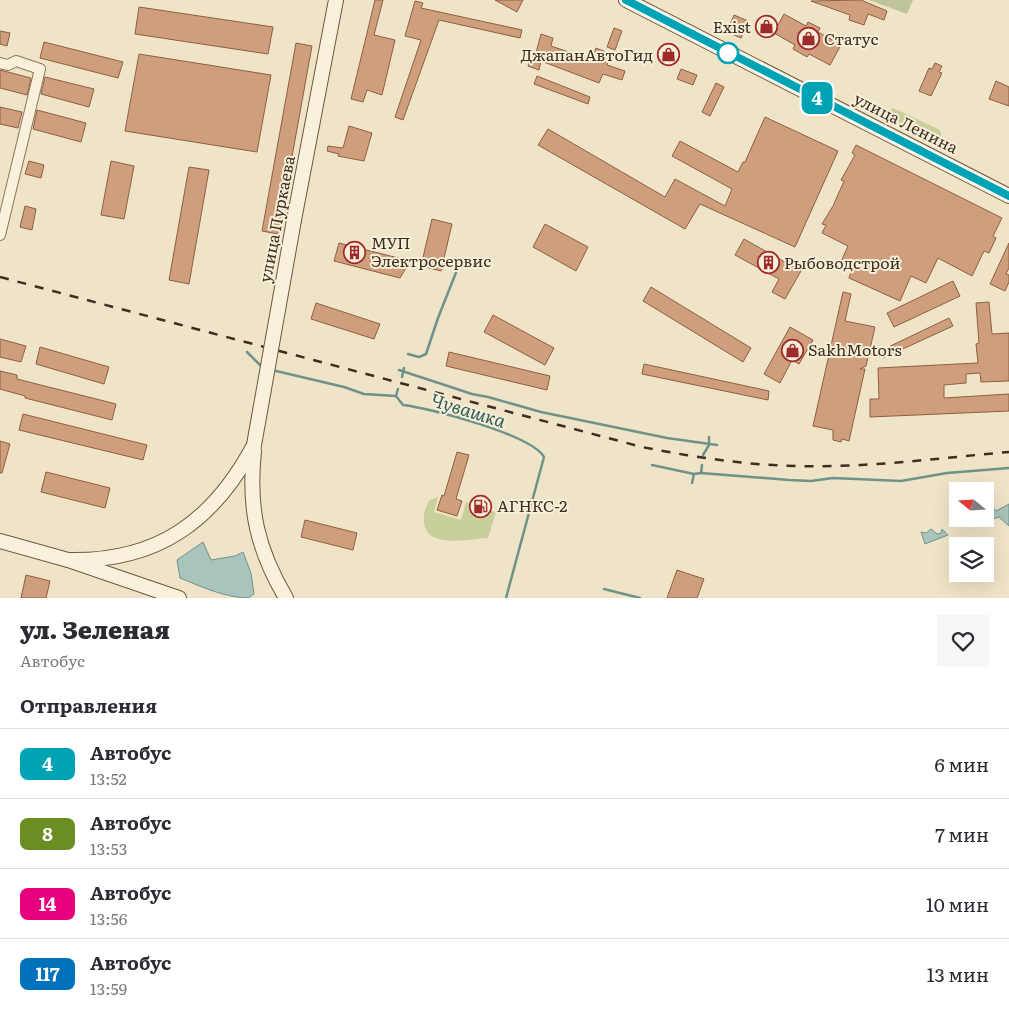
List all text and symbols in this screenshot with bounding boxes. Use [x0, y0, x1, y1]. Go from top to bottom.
place label: Exist [713, 14, 752, 38]
shop icon: Exist [755, 15, 779, 39]
place label: Статус [824, 26, 878, 50]
shop icon: Статус [796, 27, 820, 51]
place label: ДжапанАвтоГид [521, 42, 653, 66]
unlabelled marker [717, 42, 739, 64]
shop icon: ДжапанАвтоГид [657, 43, 681, 67]
line badge: 4 [801, 82, 833, 114]
text: 4 [812, 84, 822, 111]
street label: улица Ленина [850, 86, 963, 159]
street label: улица Пуркаева [252, 153, 300, 284]
place label: МУП Электросервис [371, 230, 491, 272]
building icon: МУП Электросервис [343, 240, 367, 264]
place label: Рыбоводстрой [784, 250, 901, 274]
building icon: Рыбоводстрой [756, 251, 780, 275]
place label: SakhMotors [808, 337, 902, 361]
shop icon: SakhMotors [780, 338, 804, 362]
water label: Чувашка [428, 385, 510, 434]
north arrow [949, 482, 994, 528]
map controls [949, 482, 994, 582]
place label: АГНКС-2 [497, 493, 567, 517]
fuel station icon: АГНКС-2 [469, 494, 493, 518]
button: layers [949, 537, 994, 582]
text: ул. Зеленая [20, 611, 170, 646]
button: heart [937, 615, 989, 667]
text: Автобус [20, 648, 85, 672]
text: Отправления [20, 691, 157, 719]
text: Автобус [90, 738, 171, 766]
text: 4 [42, 750, 53, 777]
text: 6 мин [935, 750, 989, 778]
text: 13:52 [90, 766, 127, 790]
text: Автобус [90, 808, 171, 836]
text: 8 [42, 820, 53, 847]
text: 7 мин [935, 820, 989, 848]
text: 13:53 [90, 836, 127, 860]
text: Автобус [90, 878, 171, 906]
text: 14 [39, 890, 56, 917]
text: 10 мин [926, 890, 989, 918]
text: 13:56 [90, 906, 127, 930]
text: Автобус [90, 948, 171, 976]
text: 117 [35, 960, 60, 987]
text: 13 мин [927, 960, 989, 988]
text: 13:59 [90, 976, 127, 1000]

